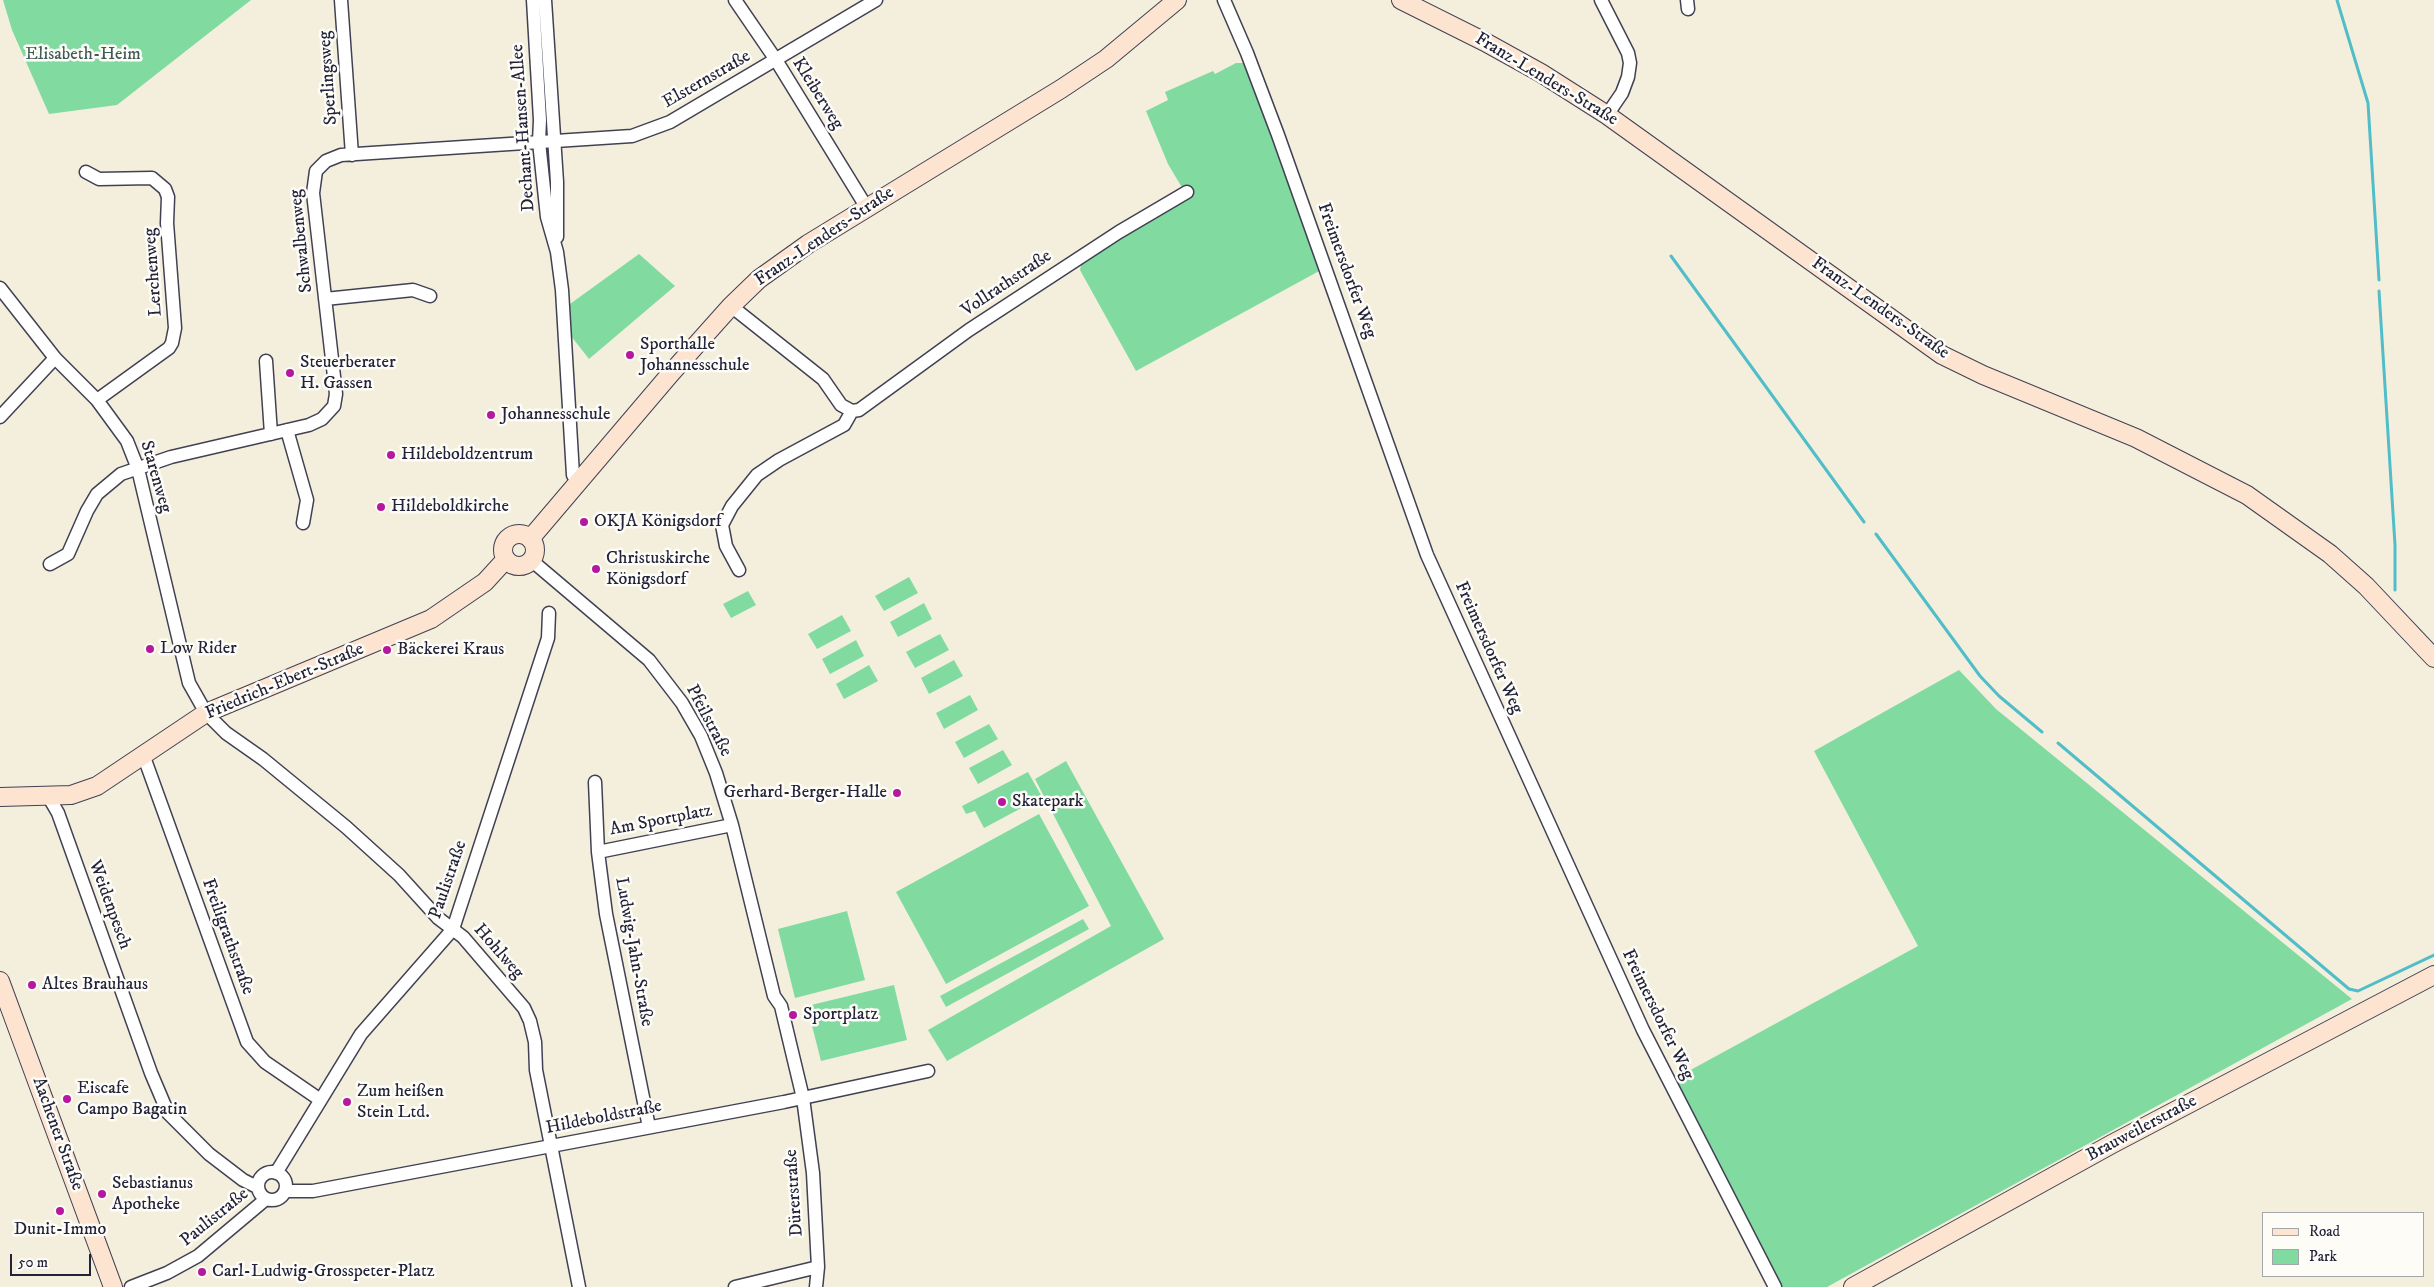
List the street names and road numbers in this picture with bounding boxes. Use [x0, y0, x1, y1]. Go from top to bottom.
street label: Franz-Lenders-Straße [1471, 29, 1621, 131]
street label: Sperlingsweg [315, 30, 343, 126]
street label: Dechant-Hansen-Allee [507, 44, 541, 212]
street label: Elsternstraße [659, 46, 755, 114]
street label: Kleiberweg [787, 54, 847, 134]
street label: Franz-Lenders-Straße [751, 182, 899, 292]
street label: Schwalbenweg [286, 188, 318, 294]
street label: Freimersdorfer Weg [1311, 200, 1381, 342]
street label: Lerchenweg [140, 227, 168, 317]
street label: Vollrathstraße [958, 246, 1056, 322]
street label: Franz-Lenders-Straße [1807, 253, 1953, 365]
street label: Starenweg [134, 438, 176, 516]
street label: Freimersdorfer Weg [1449, 579, 1527, 717]
street label: Friedrich-Ebert-Straße [203, 639, 367, 725]
street label: Pfeilstraße [680, 681, 736, 761]
street label: Am Sportplatz [608, 800, 714, 842]
street label: Paulistraße [426, 838, 472, 922]
street label: Weidenpesch [83, 857, 135, 953]
street label: Freiligrathstraße [196, 876, 258, 998]
street label: Ludwig-Jahn-Straße [609, 876, 657, 1028]
street label: Hohlweg [468, 920, 528, 984]
street label: Freimersdorfer Weg [1616, 946, 1698, 1084]
street label: Aachener Straße [27, 1074, 87, 1194]
street label: Brauweilerstraße [2083, 1091, 2201, 1167]
street label: Hildeboldstraße [544, 1096, 664, 1140]
street label: Dürerstraße [781, 1149, 809, 1237]
street label: Paulistraße [177, 1184, 253, 1252]

